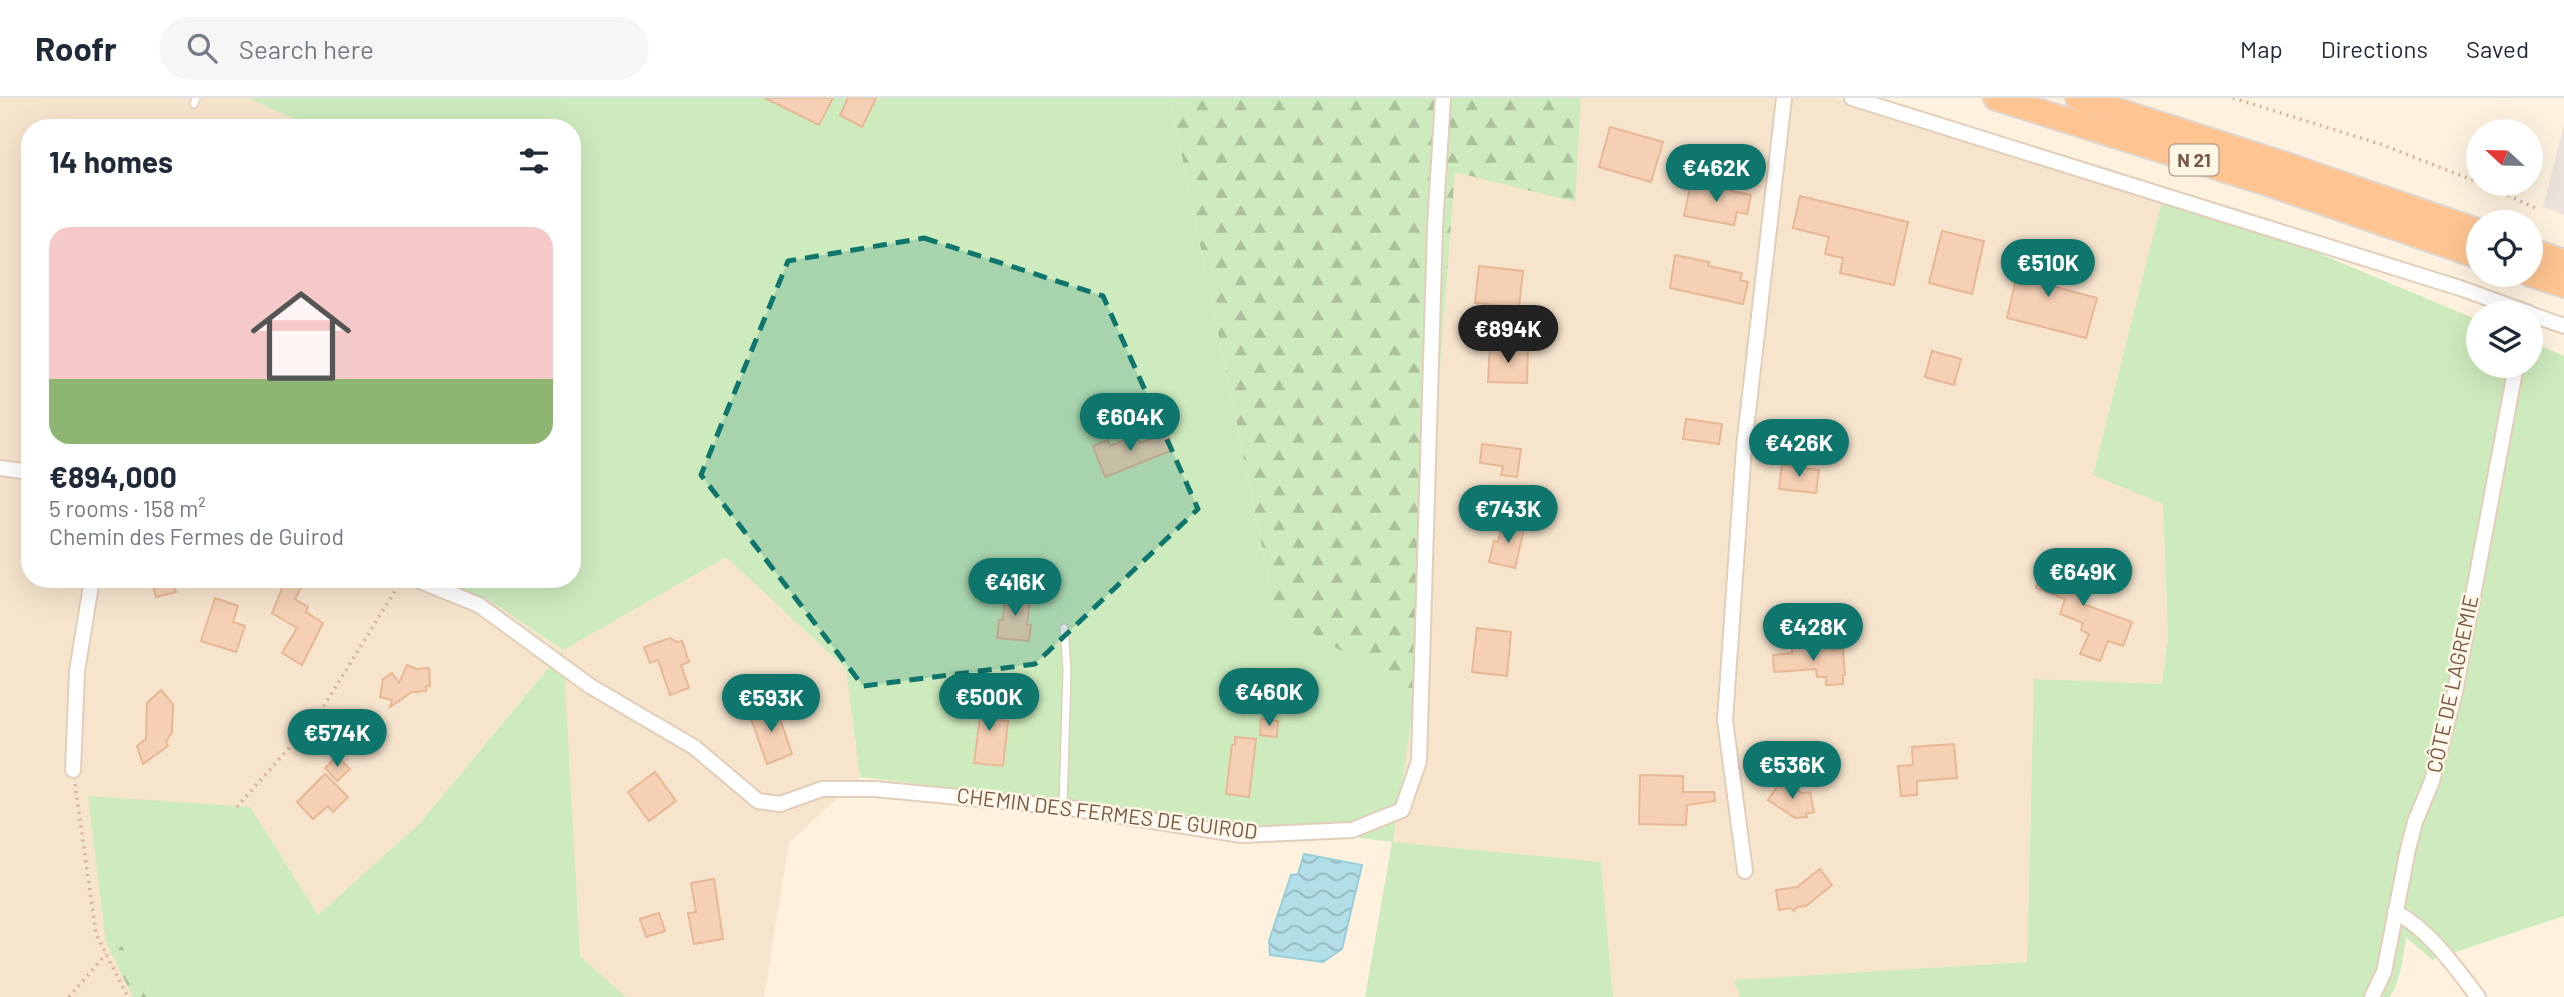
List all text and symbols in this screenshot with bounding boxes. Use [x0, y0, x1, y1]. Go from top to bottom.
search box [159, 17, 649, 80]
text: Roofr [35, 28, 117, 68]
icon: search [183, 29, 221, 67]
text: Search here [239, 33, 374, 64]
text: Map [2240, 34, 2283, 63]
text: Directions [2321, 34, 2428, 63]
text: Saved [2466, 34, 2529, 63]
north arrow [2466, 119, 2543, 196]
map controls [2466, 119, 2543, 378]
icon: filters [515, 142, 553, 180]
text: 14 homes [49, 143, 173, 179]
pin: €462K [1667, 144, 1765, 204]
road number: N 21 [2170, 144, 2218, 176]
text: €462K [1682, 153, 1750, 181]
button: locate [2466, 210, 2543, 287]
pin: €510K [1999, 240, 2097, 299]
text: €510K [2017, 248, 2079, 276]
icon: home [238, 273, 364, 399]
button: layers [2466, 301, 2543, 378]
pin: €894K [1459, 306, 1557, 365]
text: €894K [1474, 314, 1542, 342]
pin: €604K [1081, 394, 1179, 453]
text: €604K [1096, 402, 1164, 430]
pin: €426K [1750, 420, 1848, 479]
text: €426K [1765, 428, 1833, 456]
text: €894,000 [49, 458, 177, 494]
pin: €743K [1459, 486, 1557, 545]
text: 5 rooms · 158 m² [49, 494, 206, 522]
text: €743K [1475, 494, 1541, 522]
text: Chemin des Fermes de Guirod [49, 522, 344, 550]
pin: €649K [2034, 548, 2132, 608]
text: €649K [2049, 557, 2117, 585]
pin: €416K [966, 559, 1064, 618]
text: €416K [984, 567, 1046, 595]
street label: CÔTE DE LAGREMIE [2420, 592, 2483, 775]
pin: €428K [1764, 603, 1862, 663]
text: €428K [1779, 612, 1847, 640]
pin: €460K [1220, 668, 1318, 728]
pin: €593K [722, 674, 820, 734]
pin: €500K [940, 674, 1038, 733]
text: €460K [1235, 677, 1303, 705]
text: €500K [955, 682, 1023, 710]
text: €593K [738, 683, 804, 711]
pin: €574K [288, 710, 386, 769]
text: €574K [304, 718, 370, 746]
pin: €536K [1743, 742, 1841, 801]
text: €536K [1759, 750, 1825, 778]
street label: CHEMIN DES FERMES DE GUIROD [956, 782, 1259, 843]

